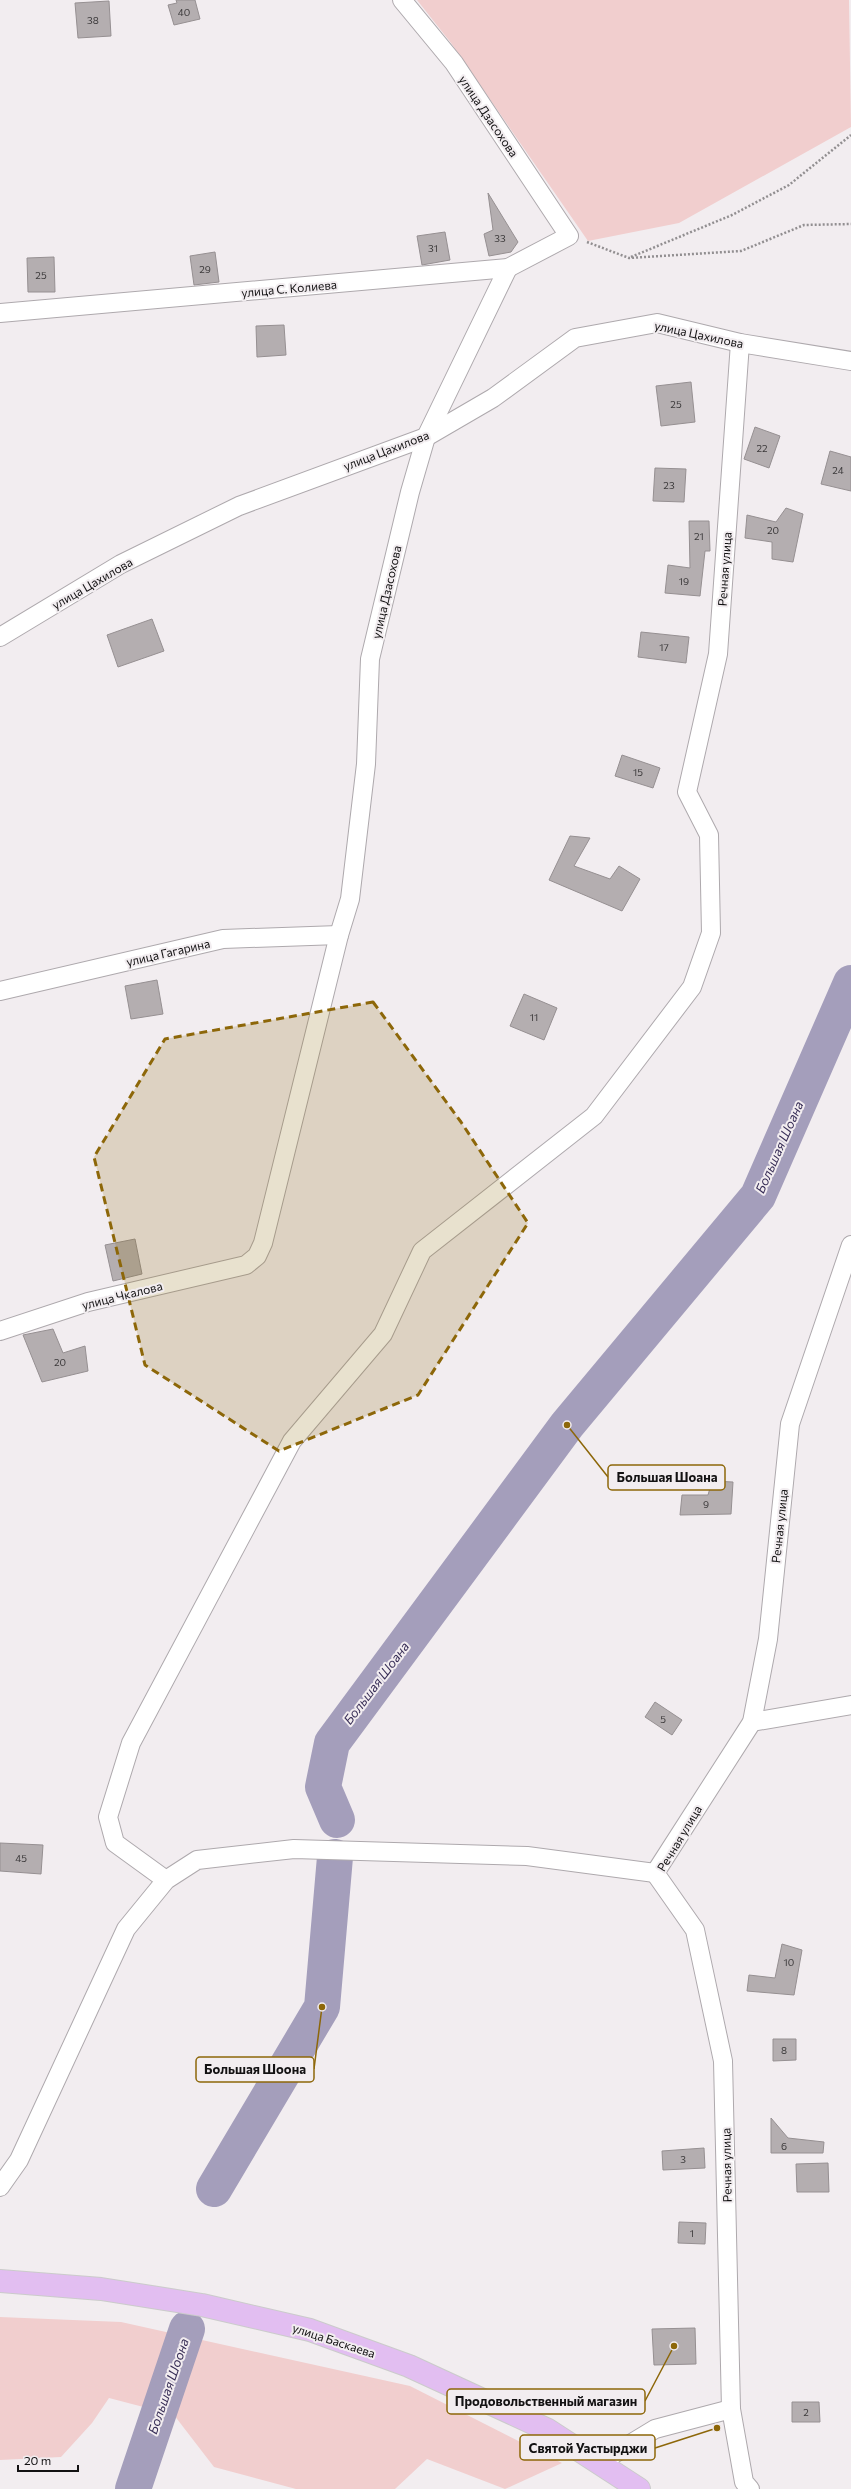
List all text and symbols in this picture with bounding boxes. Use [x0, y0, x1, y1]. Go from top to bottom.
house number: 40 [178, 6, 190, 18]
house number: 38 [87, 14, 99, 26]
street label: улица Дзасохова [457, 73, 521, 159]
house number: 33 [494, 232, 506, 244]
house number: 31 [428, 242, 438, 254]
house number: 29 [199, 263, 211, 275]
house number: 25 [35, 269, 47, 281]
street label: улица С. Колиева [241, 277, 337, 299]
street label: улица Цахилова [653, 318, 745, 350]
house number: 25 [670, 398, 682, 410]
street label: улица Цахилова [341, 427, 431, 473]
house number: 22 [756, 442, 768, 454]
house number: 24 [832, 464, 844, 476]
house number: 23 [663, 479, 675, 491]
house number: 20 [767, 524, 779, 536]
house number: 21 [694, 530, 704, 542]
street label: Речная улица [714, 531, 734, 607]
street label: улица Дзасохова [368, 544, 404, 640]
street label: улица Цахилова [49, 554, 135, 612]
house number: 19 [679, 575, 689, 587]
house number: 17 [659, 641, 669, 653]
house number: 15 [633, 766, 643, 778]
street label: улица Гагарина [125, 936, 211, 968]
house number: 11 [530, 1011, 538, 1023]
water label: Большая Шоана [752, 1098, 807, 1196]
street label: улица Чкалова [80, 1278, 164, 1312]
house number: 20 [54, 1356, 66, 1368]
callout: Большая Шоана [608, 1465, 725, 1490]
text: Большая Шоана [617, 1469, 718, 1485]
street label: Речная улица [768, 1488, 790, 1564]
house number: 9 [703, 1498, 709, 1510]
water label: Большая Шоана [340, 1638, 412, 1727]
house number: 5 [660, 1713, 666, 1725]
street label: Речная улица [654, 1802, 704, 1874]
house number: 45 [15, 1852, 27, 1864]
house number: 10 [784, 1956, 794, 1968]
house number: 8 [781, 2044, 787, 2056]
callout: Большая Шоона [196, 2057, 314, 2082]
text: Большая Шоона [204, 2061, 306, 2077]
street label: Речная улица [718, 2128, 734, 2202]
house number: 6 [781, 2140, 787, 2152]
house number: 3 [680, 2153, 686, 2165]
house number: 1 [690, 2227, 694, 2239]
street label: улица Баскаева [291, 2320, 377, 2360]
water label: Большая Шоона [144, 2336, 192, 2436]
callout: Продовольственный магазин [447, 2389, 645, 2414]
text: Продовольственный магазин [455, 2393, 637, 2409]
house number: 2 [803, 2406, 809, 2418]
callout: Святой Уастырджи [520, 2435, 655, 2460]
text: Святой Уастырджи [529, 2440, 647, 2456]
scale bar [18, 2447, 78, 2473]
text: 20 m [24, 2453, 51, 2467]

